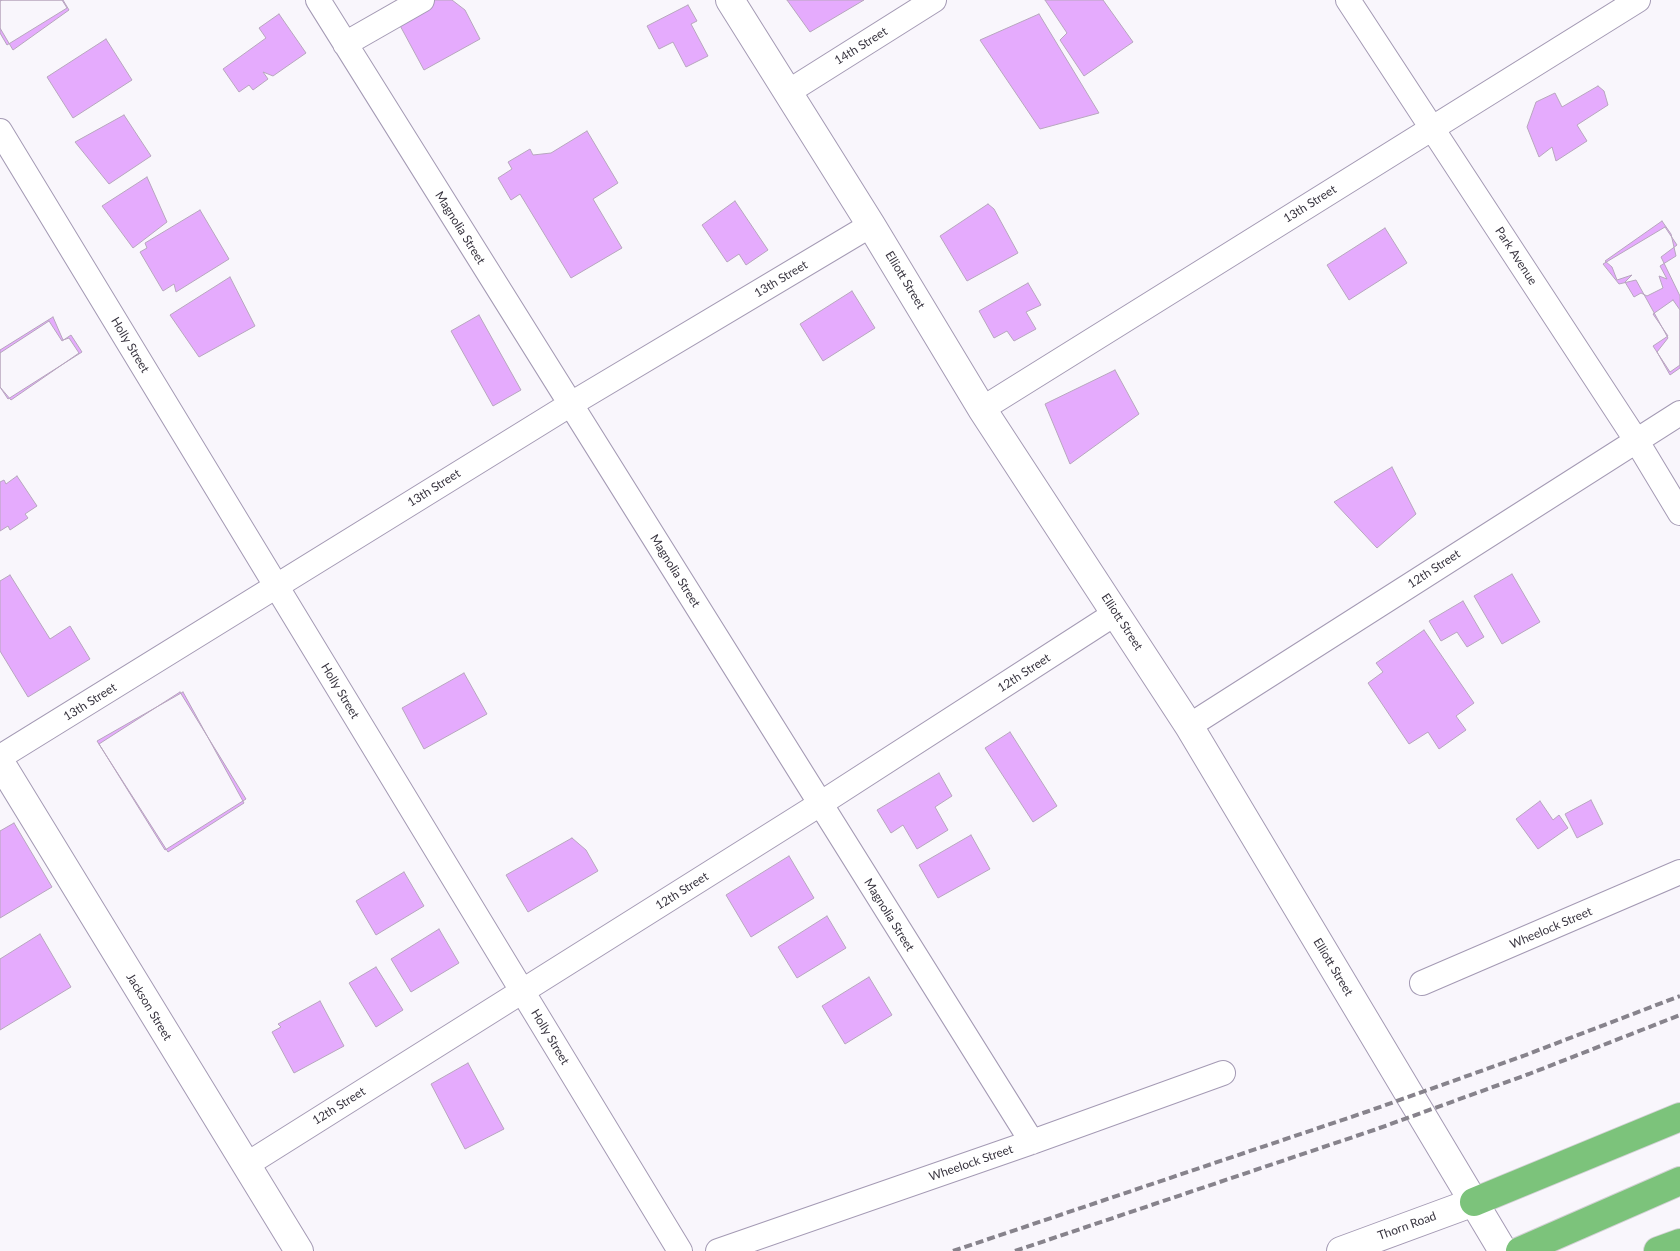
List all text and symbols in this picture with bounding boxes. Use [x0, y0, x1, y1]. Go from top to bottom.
street label: 14th Street [832, 24, 890, 68]
street label: 13th Street [1281, 182, 1339, 226]
street label: Magnolia Street [432, 189, 488, 267]
street label: Park Avenue [1492, 224, 1540, 288]
street label: Elliott Street [882, 248, 928, 312]
street label: 13th Street [752, 257, 810, 301]
street label: Holly Street [108, 315, 152, 375]
street label: 13th Street [405, 466, 463, 510]
street label: Magnolia Street [647, 532, 703, 610]
street label: 12th Street [1405, 547, 1463, 591]
street label: Elliott Street [1098, 591, 1146, 653]
street label: 12th Street [995, 651, 1053, 695]
street label: Holly Street [318, 661, 362, 721]
street label: 13th Street [61, 680, 119, 724]
street label: 12th Street [653, 869, 711, 913]
street label: Magnolia Street [861, 876, 917, 954]
street label: Wheelock Street [1508, 904, 1594, 952]
street label: Elliott Street [1310, 935, 1356, 999]
street label: Jackson Street [123, 971, 175, 1043]
street label: Holly Street [528, 1007, 572, 1067]
street label: 12th Street [310, 1084, 368, 1128]
street label: Wheelock Street [927, 1142, 1015, 1184]
street label: Thorn Road [1376, 1209, 1438, 1243]

